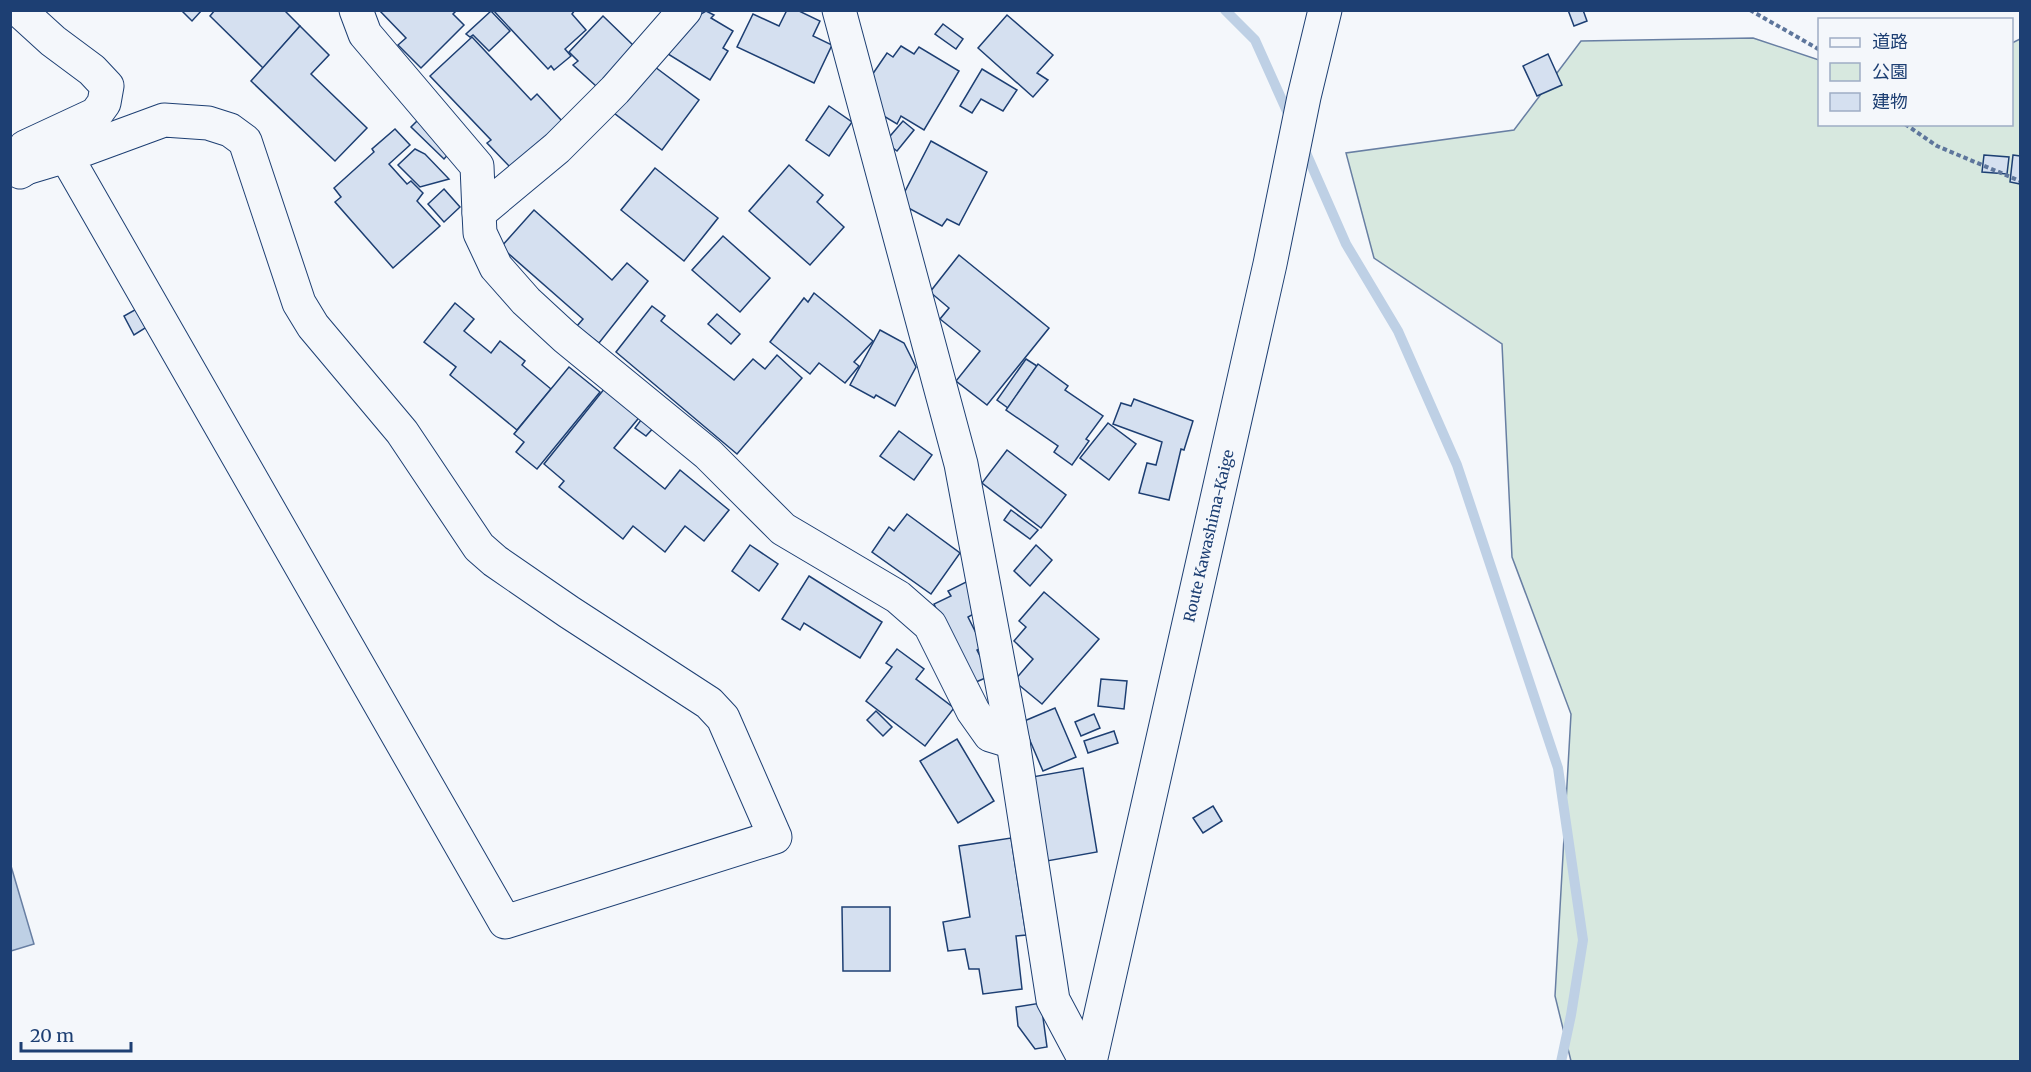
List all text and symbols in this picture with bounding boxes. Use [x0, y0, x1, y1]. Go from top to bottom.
legend [1818, 18, 2013, 126]
text: 道路 [1872, 30, 1908, 53]
text: 公園 [1872, 60, 1908, 83]
text: 建物 [1872, 90, 1908, 113]
street label: Route Kawashima-Kaige [1179, 448, 1238, 624]
scale bar [21, 1015, 130, 1053]
text: 20 m [30, 1024, 74, 1047]

